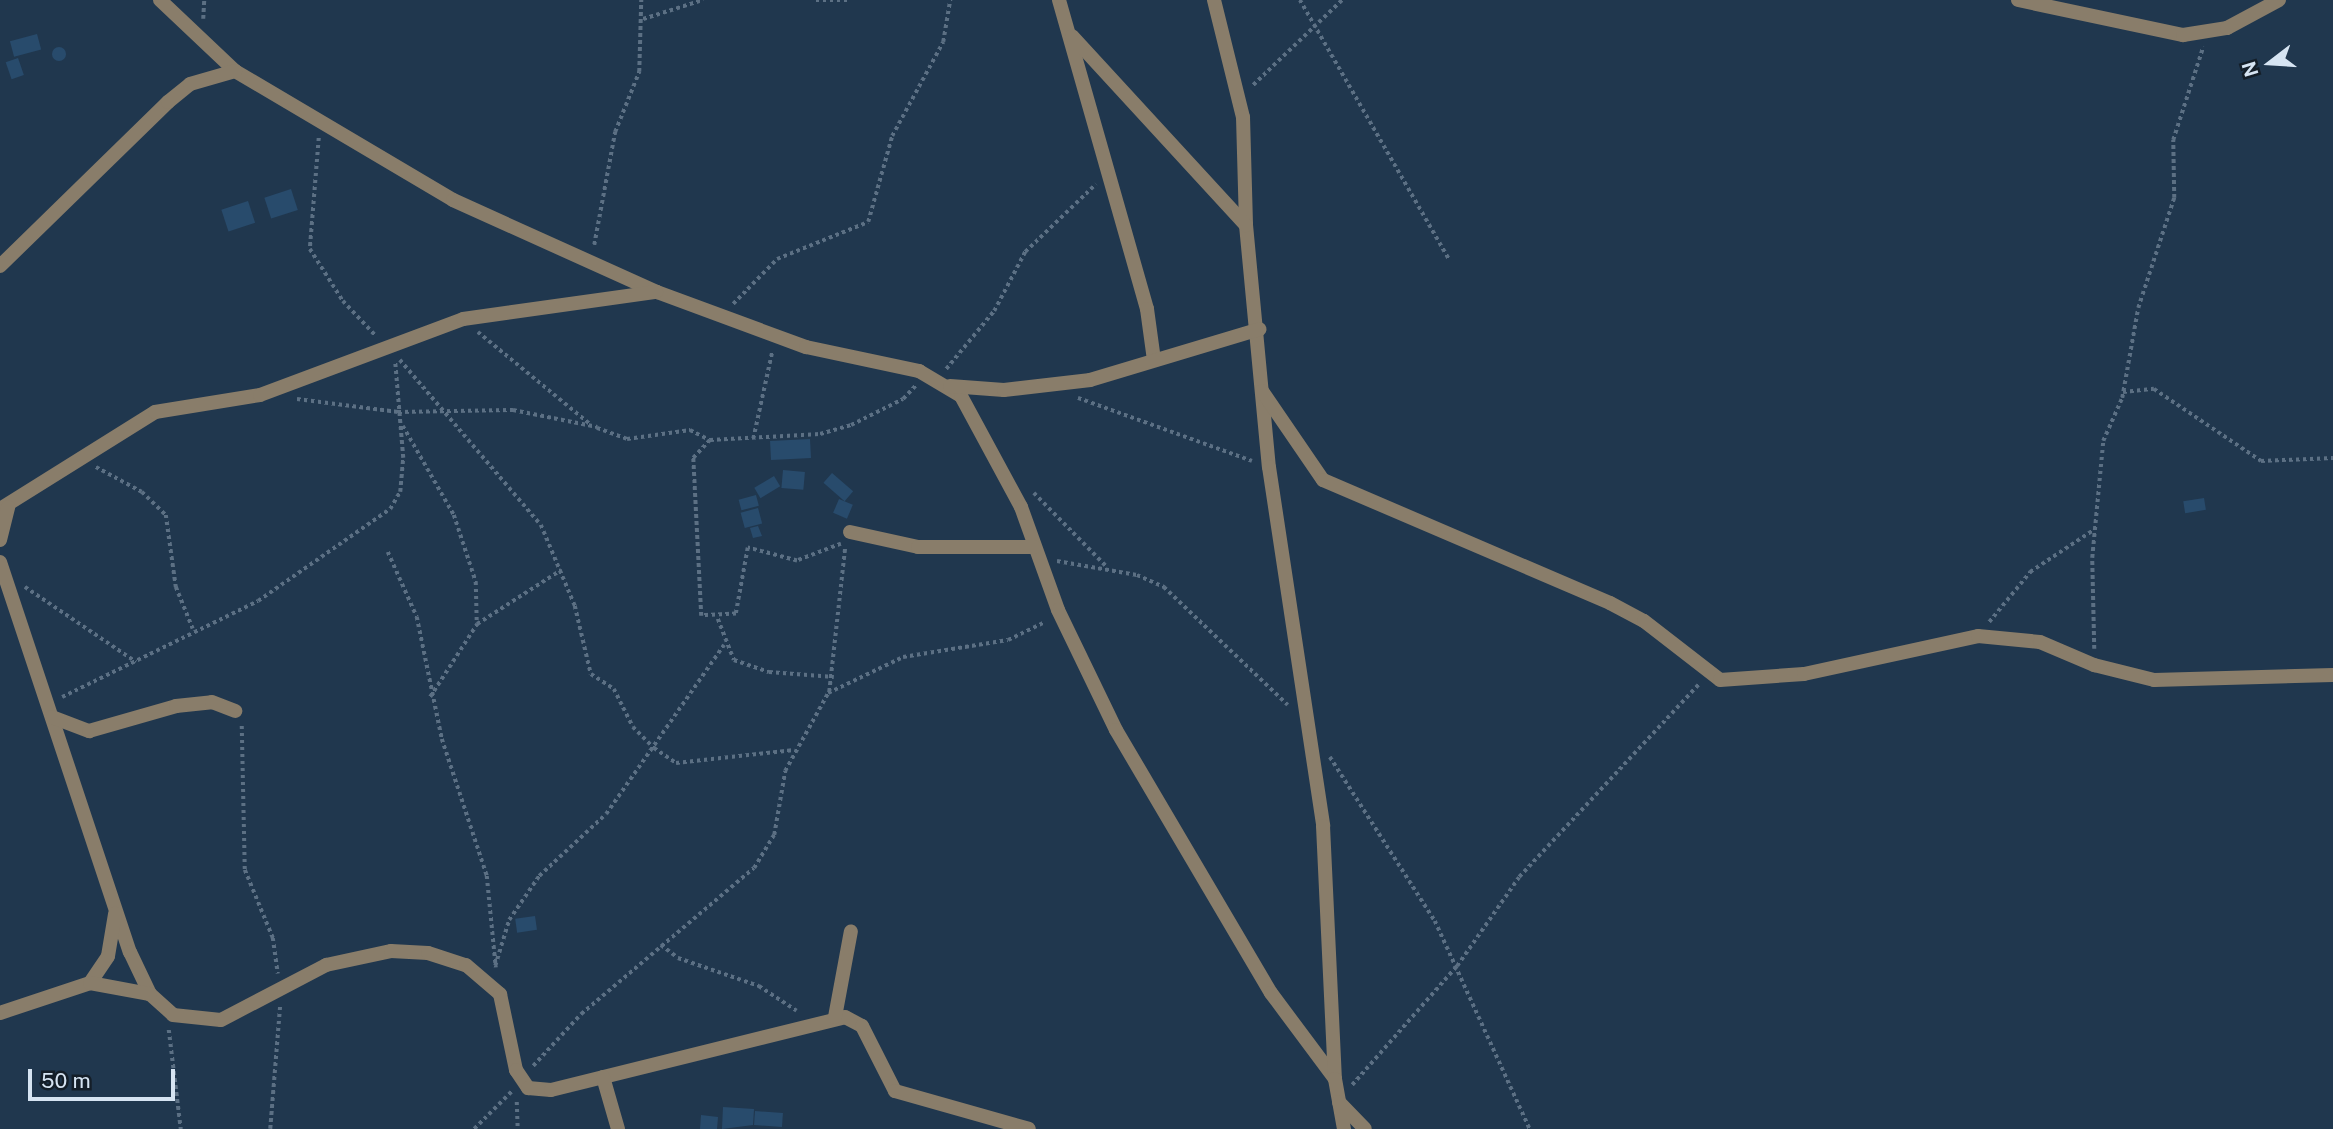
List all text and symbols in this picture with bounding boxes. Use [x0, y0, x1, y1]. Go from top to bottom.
north arrow [2235, 28, 2305, 98]
text: N [2237, 59, 2263, 79]
scale bar [32, 1056, 178, 1100]
text: 50 m [41, 1068, 91, 1093]

